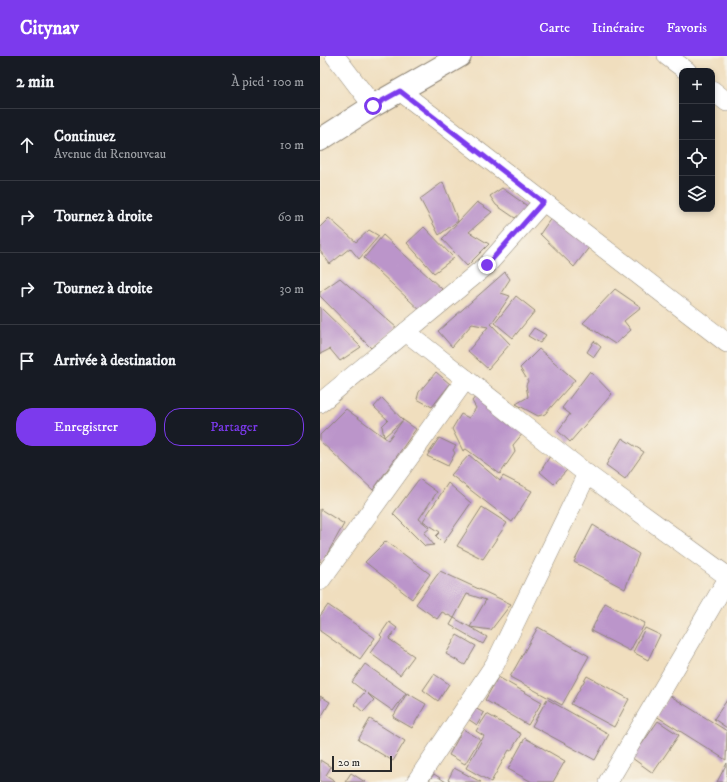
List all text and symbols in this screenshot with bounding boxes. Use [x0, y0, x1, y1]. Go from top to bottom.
text: Citynav [20, 17, 79, 40]
text: Carte [539, 19, 570, 37]
text: Itinéraire [592, 19, 645, 37]
text: Favoris [667, 19, 707, 37]
map controls [679, 68, 715, 212]
button: + [679, 68, 715, 104]
text: 2 min [16, 71, 54, 93]
text: À pied · 100 m [231, 74, 304, 90]
route start [364, 97, 382, 115]
button: − [679, 104, 715, 140]
text: Continuez [54, 127, 115, 146]
icon: ahead [16, 134, 38, 156]
text: 10 m [280, 137, 304, 153]
button: locate [679, 140, 715, 176]
text: Avenue du Renouveau [54, 146, 166, 162]
button: layers [679, 176, 715, 212]
icon: right [16, 206, 38, 228]
text: Tournez à droite [54, 207, 152, 226]
text: 60 m [278, 209, 304, 225]
route end [478, 256, 496, 274]
icon: right [16, 278, 38, 300]
text: Tournez à droite [54, 279, 152, 298]
text: 30 m [280, 281, 304, 297]
icon: arrive [16, 350, 38, 372]
text: Arrivée à destination [54, 351, 176, 370]
button: Enregistrer [16, 408, 156, 446]
button: Partager [164, 408, 304, 446]
scale bar [332, 754, 392, 773]
text: 20 m [338, 756, 360, 770]

